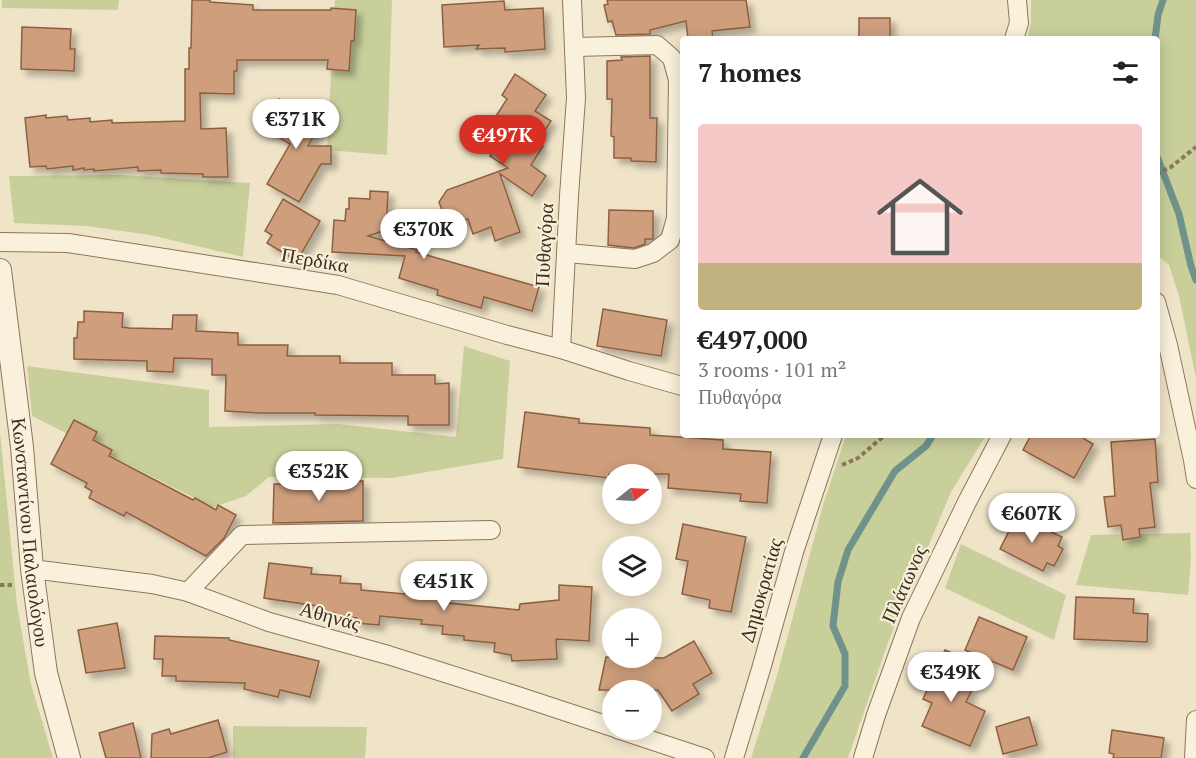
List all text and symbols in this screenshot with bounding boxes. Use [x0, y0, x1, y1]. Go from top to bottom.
text: 7 homes [698, 55, 802, 89]
icon: filters [1109, 56, 1142, 89]
pin: €371K [254, 99, 338, 150]
text: €371K [266, 105, 326, 132]
pin: €497K [461, 115, 545, 166]
text: €497K [473, 121, 533, 148]
icon: home [866, 163, 974, 271]
street label: Πυθαγόρα [528, 202, 559, 287]
pin: €370K [382, 209, 466, 260]
text: €370K [394, 215, 454, 242]
street label: Περδίκα [279, 240, 351, 279]
text: €497,000 [698, 322, 807, 356]
text: 3 rooms · 101 m² [698, 356, 846, 383]
text: Πυθαγόρα [698, 383, 782, 410]
street label: Κωνσταντίνου Παλαιολόγου [5, 416, 56, 649]
pin: €352K [277, 451, 361, 502]
text: €352K [289, 457, 349, 484]
north arrow [602, 464, 662, 524]
map controls [602, 464, 662, 740]
pin: €607K [990, 493, 1074, 544]
text: €607K [1002, 499, 1062, 526]
street label: Δημοκρατίας [733, 535, 788, 645]
button: layers [602, 536, 662, 596]
street label: Πλάτωνος [874, 540, 933, 627]
pin: €451K [402, 561, 486, 612]
text: €451K [414, 567, 474, 594]
street label: Αθηνάς [297, 594, 364, 637]
button: + [602, 608, 662, 668]
pin: €349K [909, 652, 993, 703]
text: €349K [921, 658, 981, 685]
button: − [602, 680, 662, 740]

